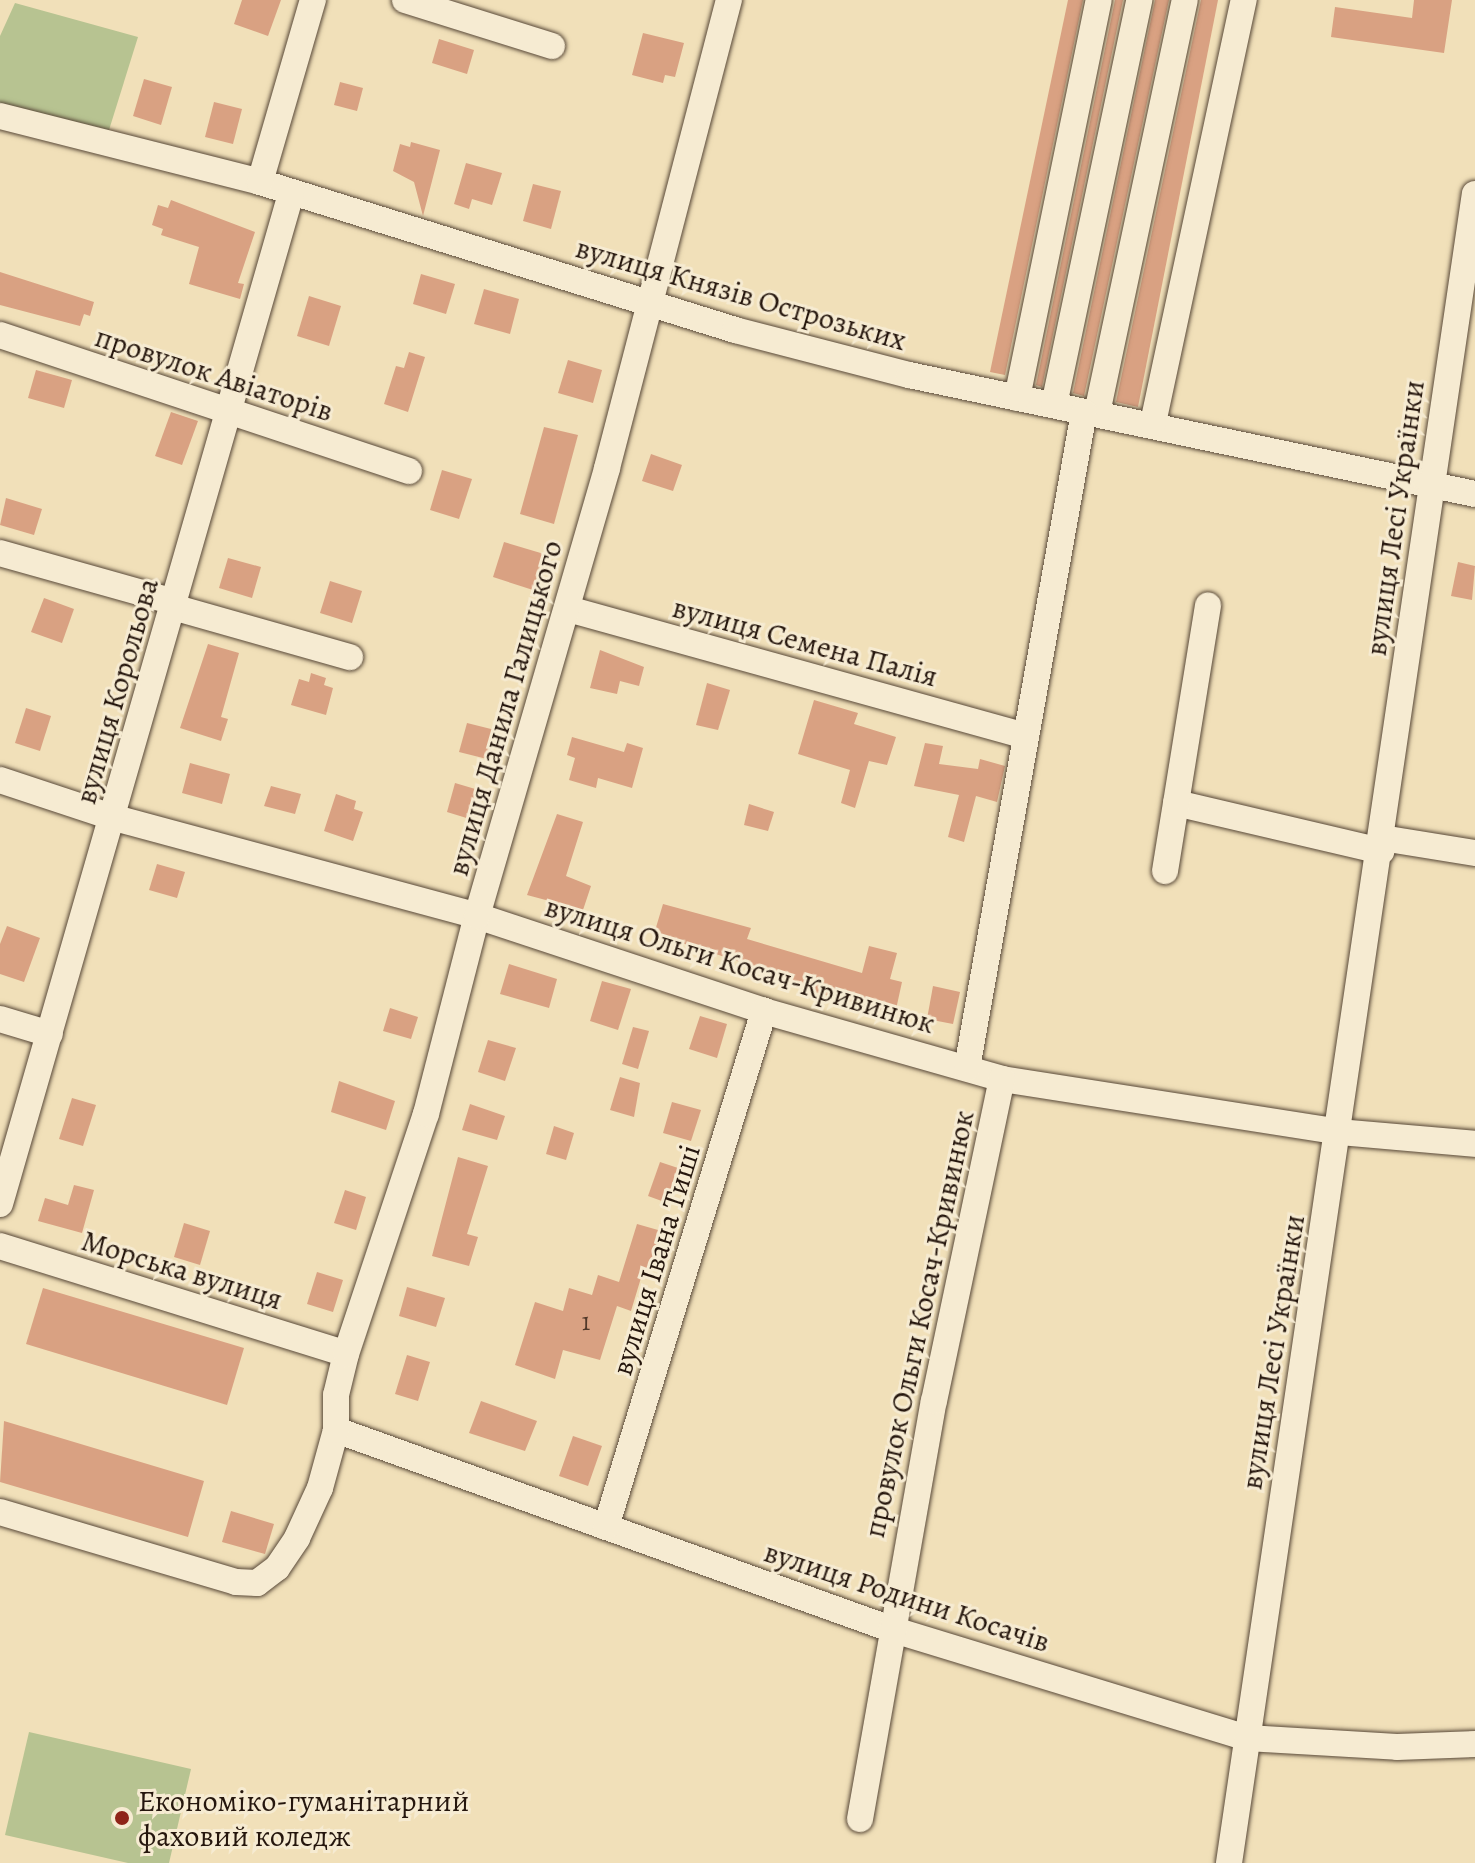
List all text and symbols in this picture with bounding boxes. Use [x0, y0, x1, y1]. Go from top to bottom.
street label: вулиця Князів Острозьких [572, 230, 910, 358]
street label: провулок Авіаторів [91, 319, 337, 429]
street label: вулиця Лесі Українки [1358, 378, 1432, 658]
street label: вулиця Данила Галицького [440, 536, 570, 880]
street label: вулиця Корольова [68, 574, 166, 808]
street label: вулиця Семена Палія [669, 589, 941, 695]
street label: вулиця Ольги Косач-Кривинюк [541, 888, 939, 1042]
street label: провулок Ольги Косач-Кривинюк [856, 1107, 982, 1541]
street label: вулиця Івана Тиші [604, 1140, 708, 1380]
street label: вулиця Лесі Українки [1233, 1212, 1313, 1492]
street label: Морська вулиця [77, 1222, 287, 1318]
house number: 1 [582, 1306, 590, 1338]
street label: вулиця Родини Косачів [760, 1534, 1054, 1660]
place label: Економіко-гуманітарний фаховий коледж [138, 1783, 469, 1854]
marker: Економіко-гуманітарний фаховий коледж [113, 1809, 131, 1827]

